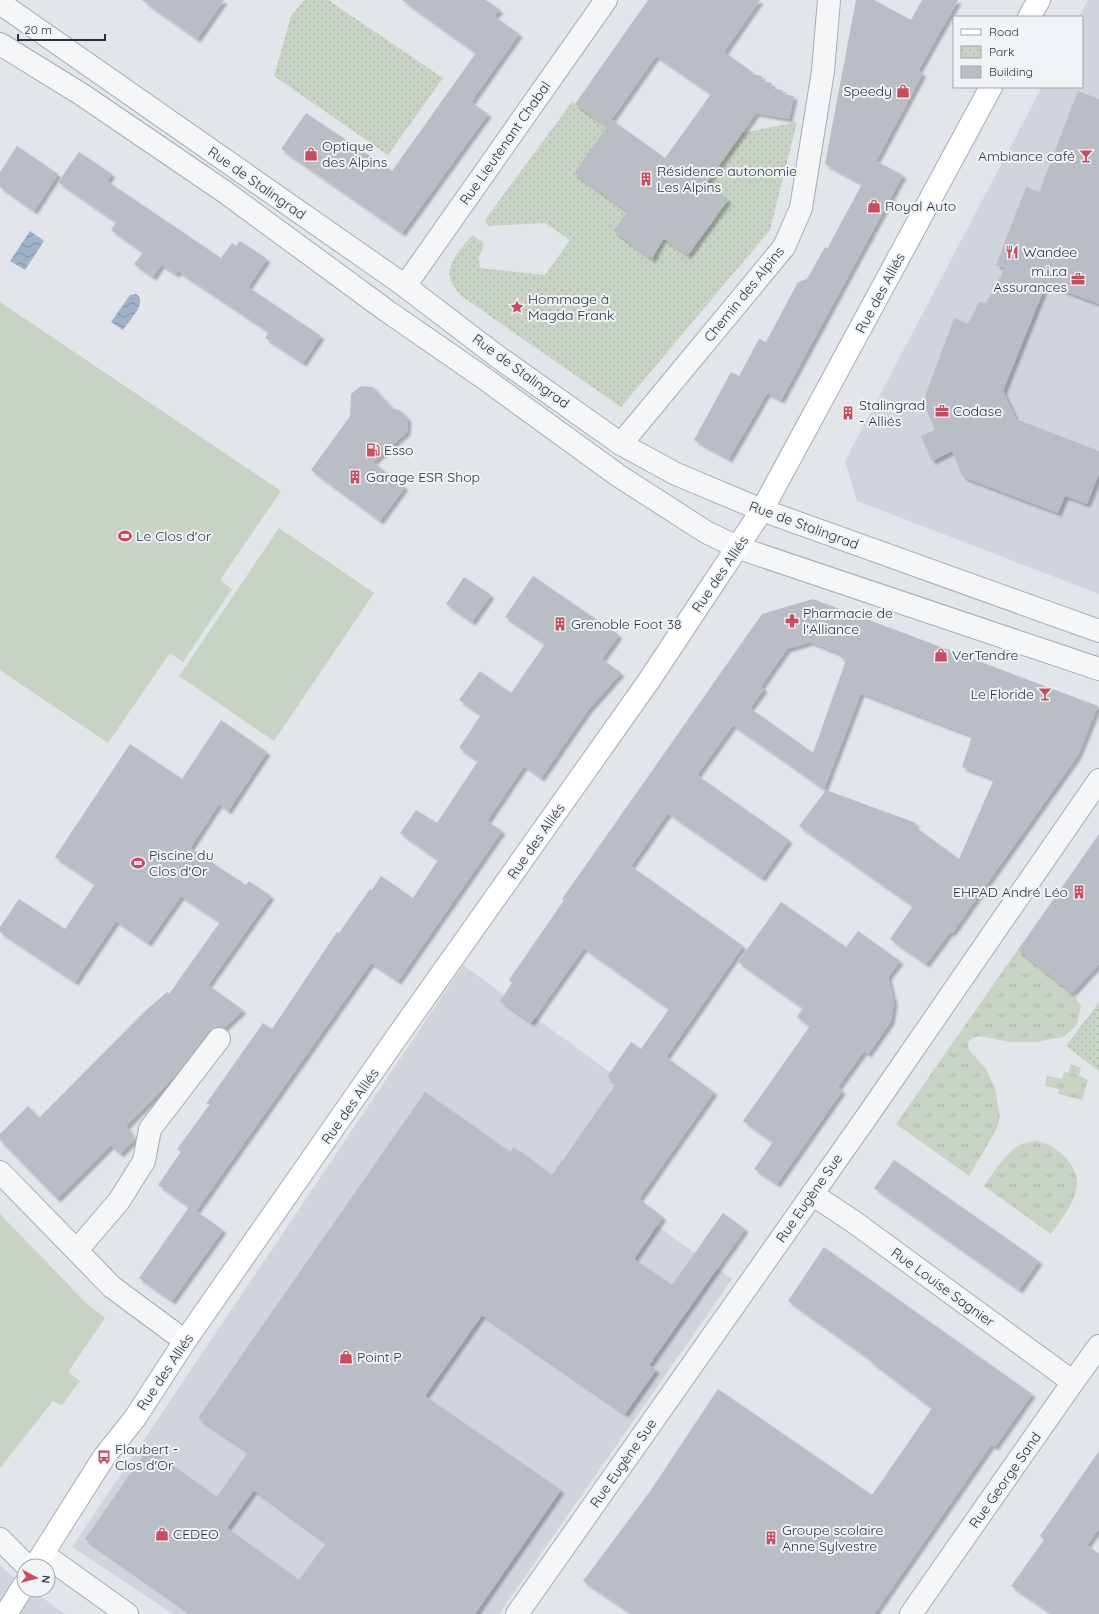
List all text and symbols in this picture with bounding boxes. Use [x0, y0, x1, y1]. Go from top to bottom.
scale bar [18, 16, 105, 42]
legend [953, 16, 1083, 88]
text: 20 m [24, 22, 52, 37]
text: Road [989, 24, 1019, 39]
text: Park [989, 44, 1014, 59]
text: Building [989, 64, 1033, 79]
street label: Rue Lieutenant Chabal [456, 78, 554, 208]
place label: Speedy [843, 82, 892, 100]
shop icon: Speedy [895, 83, 911, 99]
place label: Optique des Alpins [322, 137, 387, 171]
street label: Rue de Stalingrad [205, 143, 309, 223]
shop icon: Optique des Alpins [303, 146, 319, 162]
place label: Ambiance café [978, 147, 1075, 165]
bar icon: Ambiance café [1078, 148, 1094, 164]
place label: Résidence autonomie Les Alpins [657, 162, 797, 196]
building icon: Résidence autonomie Les Alpins [638, 171, 654, 187]
place label: Royal Auto [885, 197, 956, 215]
shop icon: Royal Auto [866, 198, 882, 214]
street label: Chemin des Alpins [700, 243, 788, 345]
place label: Wandee [1023, 243, 1077, 261]
restaurant icon: Wandee [1004, 244, 1020, 260]
street label: Rue des Alliés [851, 250, 909, 336]
place label: m.i.r.a Assurances [993, 262, 1067, 296]
office icon: m.i.r.a Assurances [1070, 271, 1086, 287]
place label: Hommage à Magda Frank [528, 290, 614, 324]
place icon: Hommage à Magda Frank [509, 299, 525, 315]
street label: Rue de Stalingrad [469, 330, 573, 412]
place label: Stalingrad - Alliés [859, 396, 925, 430]
place label: Codase [953, 402, 1002, 420]
office icon: Codase [934, 403, 950, 419]
building icon: Stalingrad - Alliés [840, 405, 856, 421]
place label: Esso [384, 441, 414, 459]
fuel station icon: Esso [365, 442, 381, 458]
place label: Garage ESR Shop [366, 468, 480, 486]
building icon: Garage ESR Shop [347, 469, 363, 485]
street label: Rue de Stalingrad [747, 497, 861, 553]
place label: Le Clos d'or [136, 527, 212, 545]
sports icon: Le Clos d'or [117, 528, 133, 544]
street label: Rue des Alliés [688, 532, 752, 616]
place label: Pharmacie de l'Alliance [803, 604, 893, 638]
pharmacy icon: Pharmacie de l'Alliance [784, 613, 800, 629]
place label: Grenoble Foot 38 [571, 615, 682, 633]
building icon: Grenoble Foot 38 [552, 616, 568, 632]
place label: VerTendre [952, 646, 1018, 664]
shop icon: VerTendre [933, 647, 949, 663]
place label: Le Floride [971, 685, 1034, 703]
bar icon: Le Floride [1037, 686, 1053, 702]
street label: Rue des Alliés [503, 800, 569, 882]
place label: Piscine du Clos d'Or [149, 846, 214, 880]
sports icon: Piscine du Clos d'Or [130, 855, 146, 871]
place label: EHPAD André Léo [953, 883, 1068, 901]
building icon: EHPAD André Léo [1071, 884, 1087, 900]
street label: Rue des Alliés [317, 1065, 383, 1147]
street label: Rue Eugène Sue [772, 1150, 846, 1246]
street label: Rue Louise Sagnier [888, 1243, 999, 1331]
street label: Rue des Alliés [133, 1330, 197, 1414]
place label: Point P [357, 1348, 402, 1366]
shop icon: Point P [338, 1349, 354, 1365]
street label: Rue Eugène Sue [586, 1415, 660, 1511]
street label: Rue George Sand [965, 1428, 1045, 1532]
place label: Flaubert - Clos d'Or [115, 1440, 178, 1474]
bus stop icon: Flaubert - Clos d'Or [96, 1449, 112, 1465]
place label: Groupe scolaire Anne Sylvestre [782, 1521, 884, 1555]
place label: CEDEO [173, 1525, 219, 1543]
shop icon: CEDEO [154, 1526, 170, 1542]
building icon: Groupe scolaire Anne Sylvestre [763, 1530, 779, 1546]
north arrow [16, 1558, 56, 1598]
text: N [38, 1574, 53, 1584]

